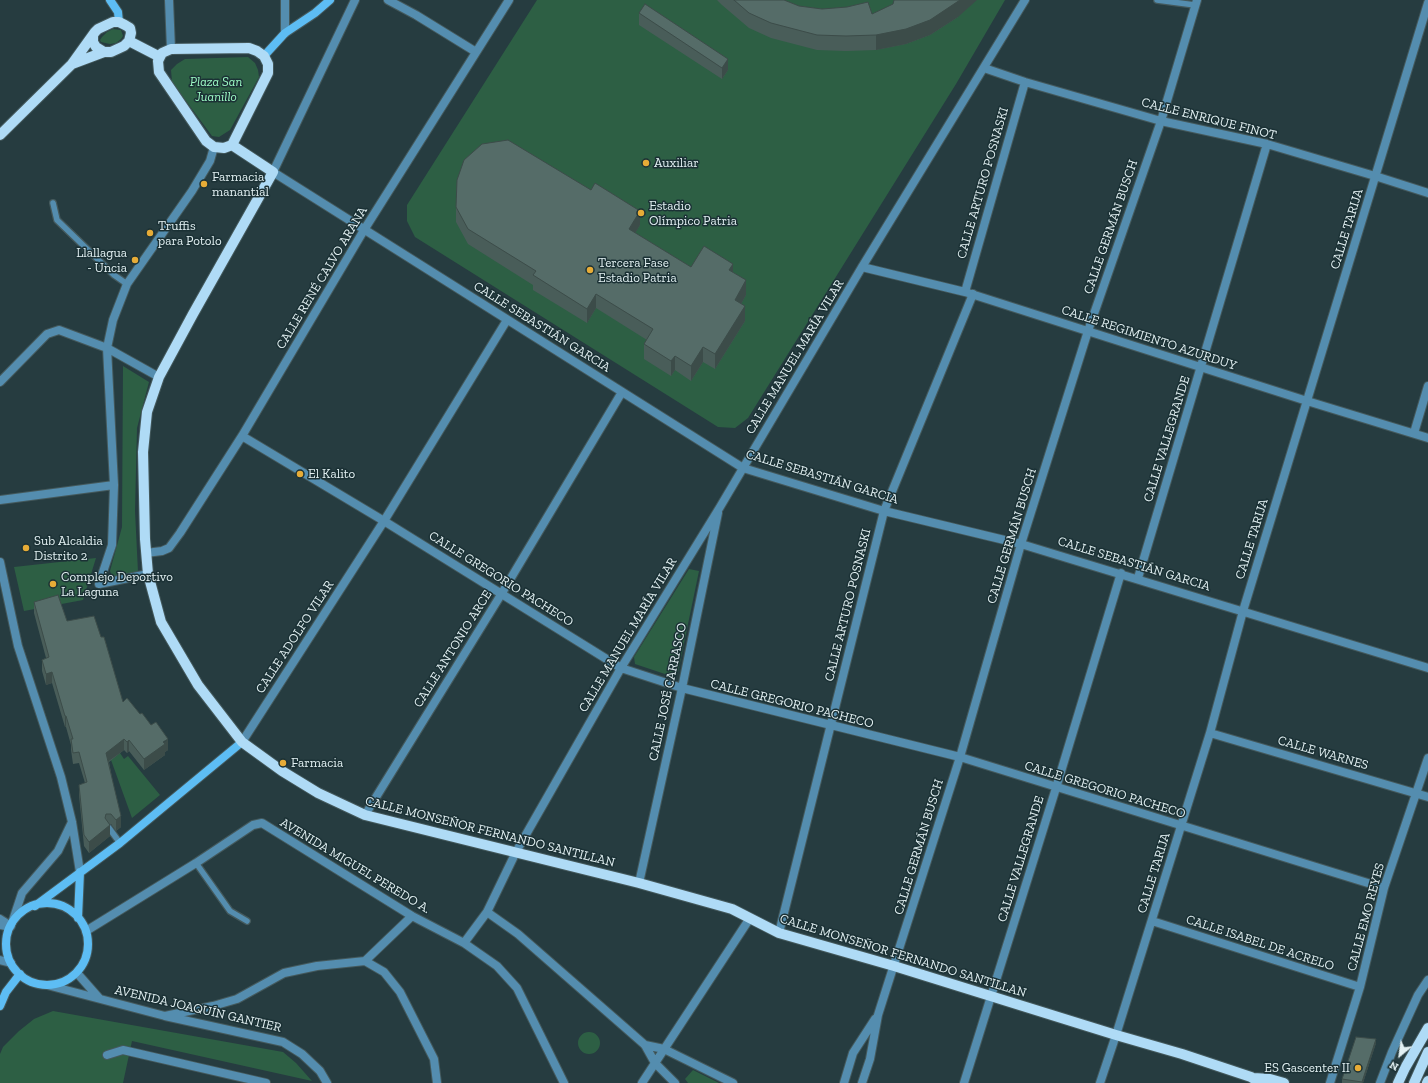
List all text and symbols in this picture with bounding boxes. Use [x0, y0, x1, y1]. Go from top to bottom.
park label: Plaza San Juanillo [190, 74, 242, 105]
street label: CALLE ENRIQUE FINOT [1140, 95, 1278, 143]
street label: CALLE ARTURO POSNASKI [954, 105, 1012, 261]
place label: Auxiliar [654, 155, 699, 171]
marker: Auxiliar [641, 158, 651, 168]
street label: CALLE GERMÁN BUSCH [1081, 158, 1141, 296]
place label: Farmacia manantial [212, 169, 269, 200]
marker: Farmacia manantial [199, 179, 209, 189]
street label: CALLE TARIJA [1327, 187, 1367, 271]
place label: Estadio Olímpico Patria [649, 198, 737, 229]
street label: CALLE RENÉ CALVO ARANA [273, 204, 371, 352]
marker: Estadio Olímpico Patria [636, 208, 646, 218]
place label: Truffis para Potolo [158, 218, 222, 249]
marker: Truffis para Potolo [145, 228, 155, 238]
place label: Llallagua - Uncia [76, 245, 127, 276]
marker: Llallagua - Uncia [130, 255, 140, 265]
place label: Tercera Fase Estadio Patria [598, 255, 677, 286]
marker: Tercera Fase Estadio Patria [585, 265, 595, 275]
street label: CALLE MANUEL MARÍA VILAR [743, 277, 847, 437]
street label: CALLE SEBASTIÁN GARCIA [471, 278, 613, 376]
street label: CALLE REGIMIENTO AZURDUY [1059, 302, 1239, 374]
street label: CALLE VALLEGRANDE [1140, 374, 1194, 504]
street label: CALLE SEBASTIÁN GARCIA [744, 446, 900, 508]
place label: El Kalito [308, 466, 355, 482]
street label: CALLE GERMÁN BUSCH [984, 466, 1040, 606]
marker: El Kalito [295, 469, 305, 479]
street label: CALLE TARIJA [1232, 497, 1272, 581]
street label: CALLE ARTURO POSNASKI [821, 527, 875, 683]
street label: CALLE GREGORIO PACHECO [426, 528, 576, 630]
place label: Sub Alcaldia Distrito 2 [34, 533, 103, 564]
street label: CALLE SEBASTIÁN GARCIA [1056, 533, 1212, 595]
marker: Sub Alcaldia Distrito 2 [21, 543, 31, 553]
street label: CALLE MANUEL MARÍA VILAR [576, 555, 680, 715]
place label: Complejo Deportivo La Laguna [61, 569, 173, 600]
street label: CALLE ADOLFO VILAR [253, 578, 337, 696]
marker: Complejo Deportivo La Laguna [48, 579, 58, 589]
street label: CALLE ANTONIO ARCE [411, 587, 495, 711]
street label: CALLE JOSÉ CARRASCO [646, 622, 690, 762]
street label: CALLE GREGORIO PACHECO [709, 676, 875, 732]
street label: CALLE WARNES [1276, 733, 1370, 773]
place label: Farmacia [291, 755, 343, 771]
marker: Farmacia [278, 758, 288, 768]
street label: CALLE GREGORIO PACHECO [1023, 758, 1187, 822]
street label: CALLE GERMÁN BUSCH [891, 777, 947, 917]
street label: CALLE MONSEÑOR FERNANDO SANTILLAN [363, 793, 617, 871]
street label: CALLE VALLEGRANDE [994, 794, 1048, 924]
street label: AVENIDA MIGUEL PEREDO A. [277, 815, 433, 917]
street label: CALLE TARIJA [1134, 831, 1174, 915]
street label: CALLE EMO REYES [1344, 861, 1388, 973]
street label: CALLE MONSEÑOR FERNANDO SANTILLAN [778, 911, 1028, 1001]
street label: CALLE ISABEL DE ACRELO [1184, 912, 1336, 974]
street label: AVENIDA JOAQUÍN GANTIER [113, 982, 283, 1036]
north arrow [1380, 1035, 1420, 1075]
text: N [1387, 1058, 1401, 1074]
place label: ES Gascenter II [1264, 1060, 1350, 1076]
marker: ES Gascenter II [1353, 1063, 1363, 1073]

